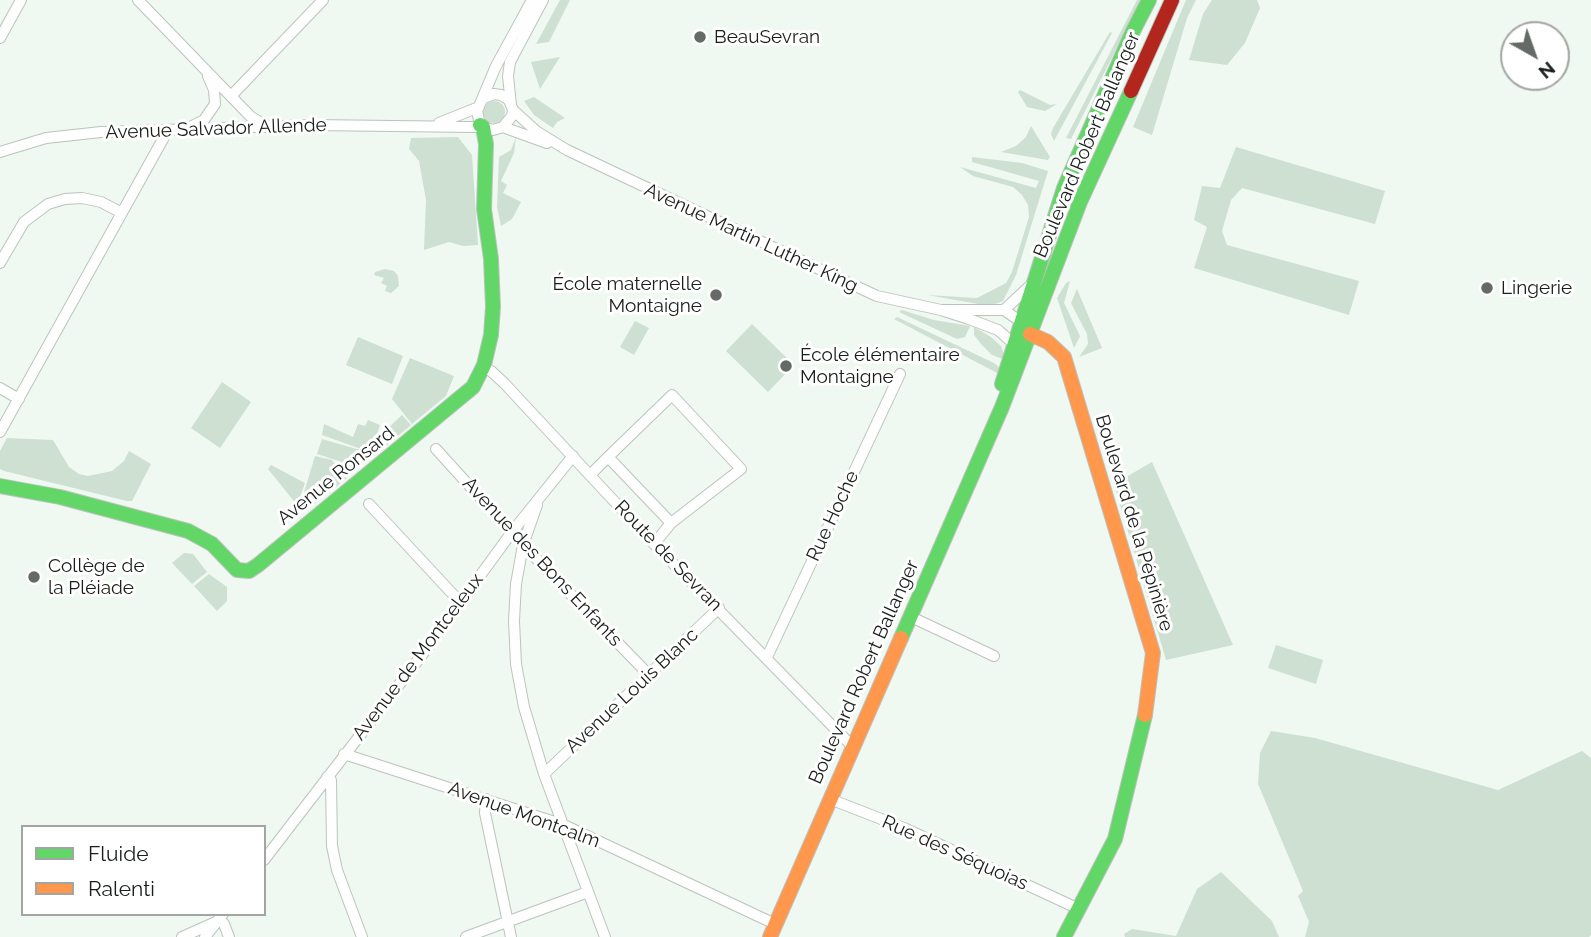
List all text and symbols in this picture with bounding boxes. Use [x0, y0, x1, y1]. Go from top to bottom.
north arrow [1500, 21, 1570, 91]
place label: BeauSevran [714, 26, 820, 48]
marker: BeauSevran [692, 29, 708, 45]
street label: Boulevard Robert Ballanger [1029, 29, 1145, 261]
text: N [1535, 57, 1560, 84]
street label: Avenue Salvador Allende [105, 114, 327, 144]
street label: Avenue Martin Luther King [641, 178, 861, 298]
place label: École maternelle Montaigne [552, 273, 702, 317]
place label: Lingerie [1501, 277, 1572, 299]
marker: Lingerie [1479, 280, 1495, 296]
marker: École maternelle Montaigne [708, 287, 724, 303]
place label: École élémentaire Montaigne [800, 344, 960, 388]
marker: École élémentaire Montaigne [778, 358, 794, 374]
street label: Boulevard de la Pépinière [1090, 412, 1178, 634]
street label: Avenue Ronsard [273, 422, 399, 530]
street label: Rue Hoche [802, 467, 864, 565]
street label: Avenue des Bons Enfants [458, 473, 626, 651]
street label: Route de Sevran [609, 496, 727, 616]
place label: Collège de la Pléiade [48, 555, 145, 599]
street label: Boulevard Robert Ballanger [804, 556, 924, 788]
marker: Collège de la Pléiade [26, 569, 42, 585]
street label: Avenue de Montceleux [348, 569, 488, 745]
street label: Avenue Louis Blanc [561, 624, 703, 758]
street label: Avenue Montcalm [445, 777, 603, 853]
street label: Rue des Séquoias [879, 811, 1031, 895]
legend [21, 825, 266, 916]
text: Fluide [88, 841, 149, 866]
text: Ralenti [88, 876, 155, 901]

